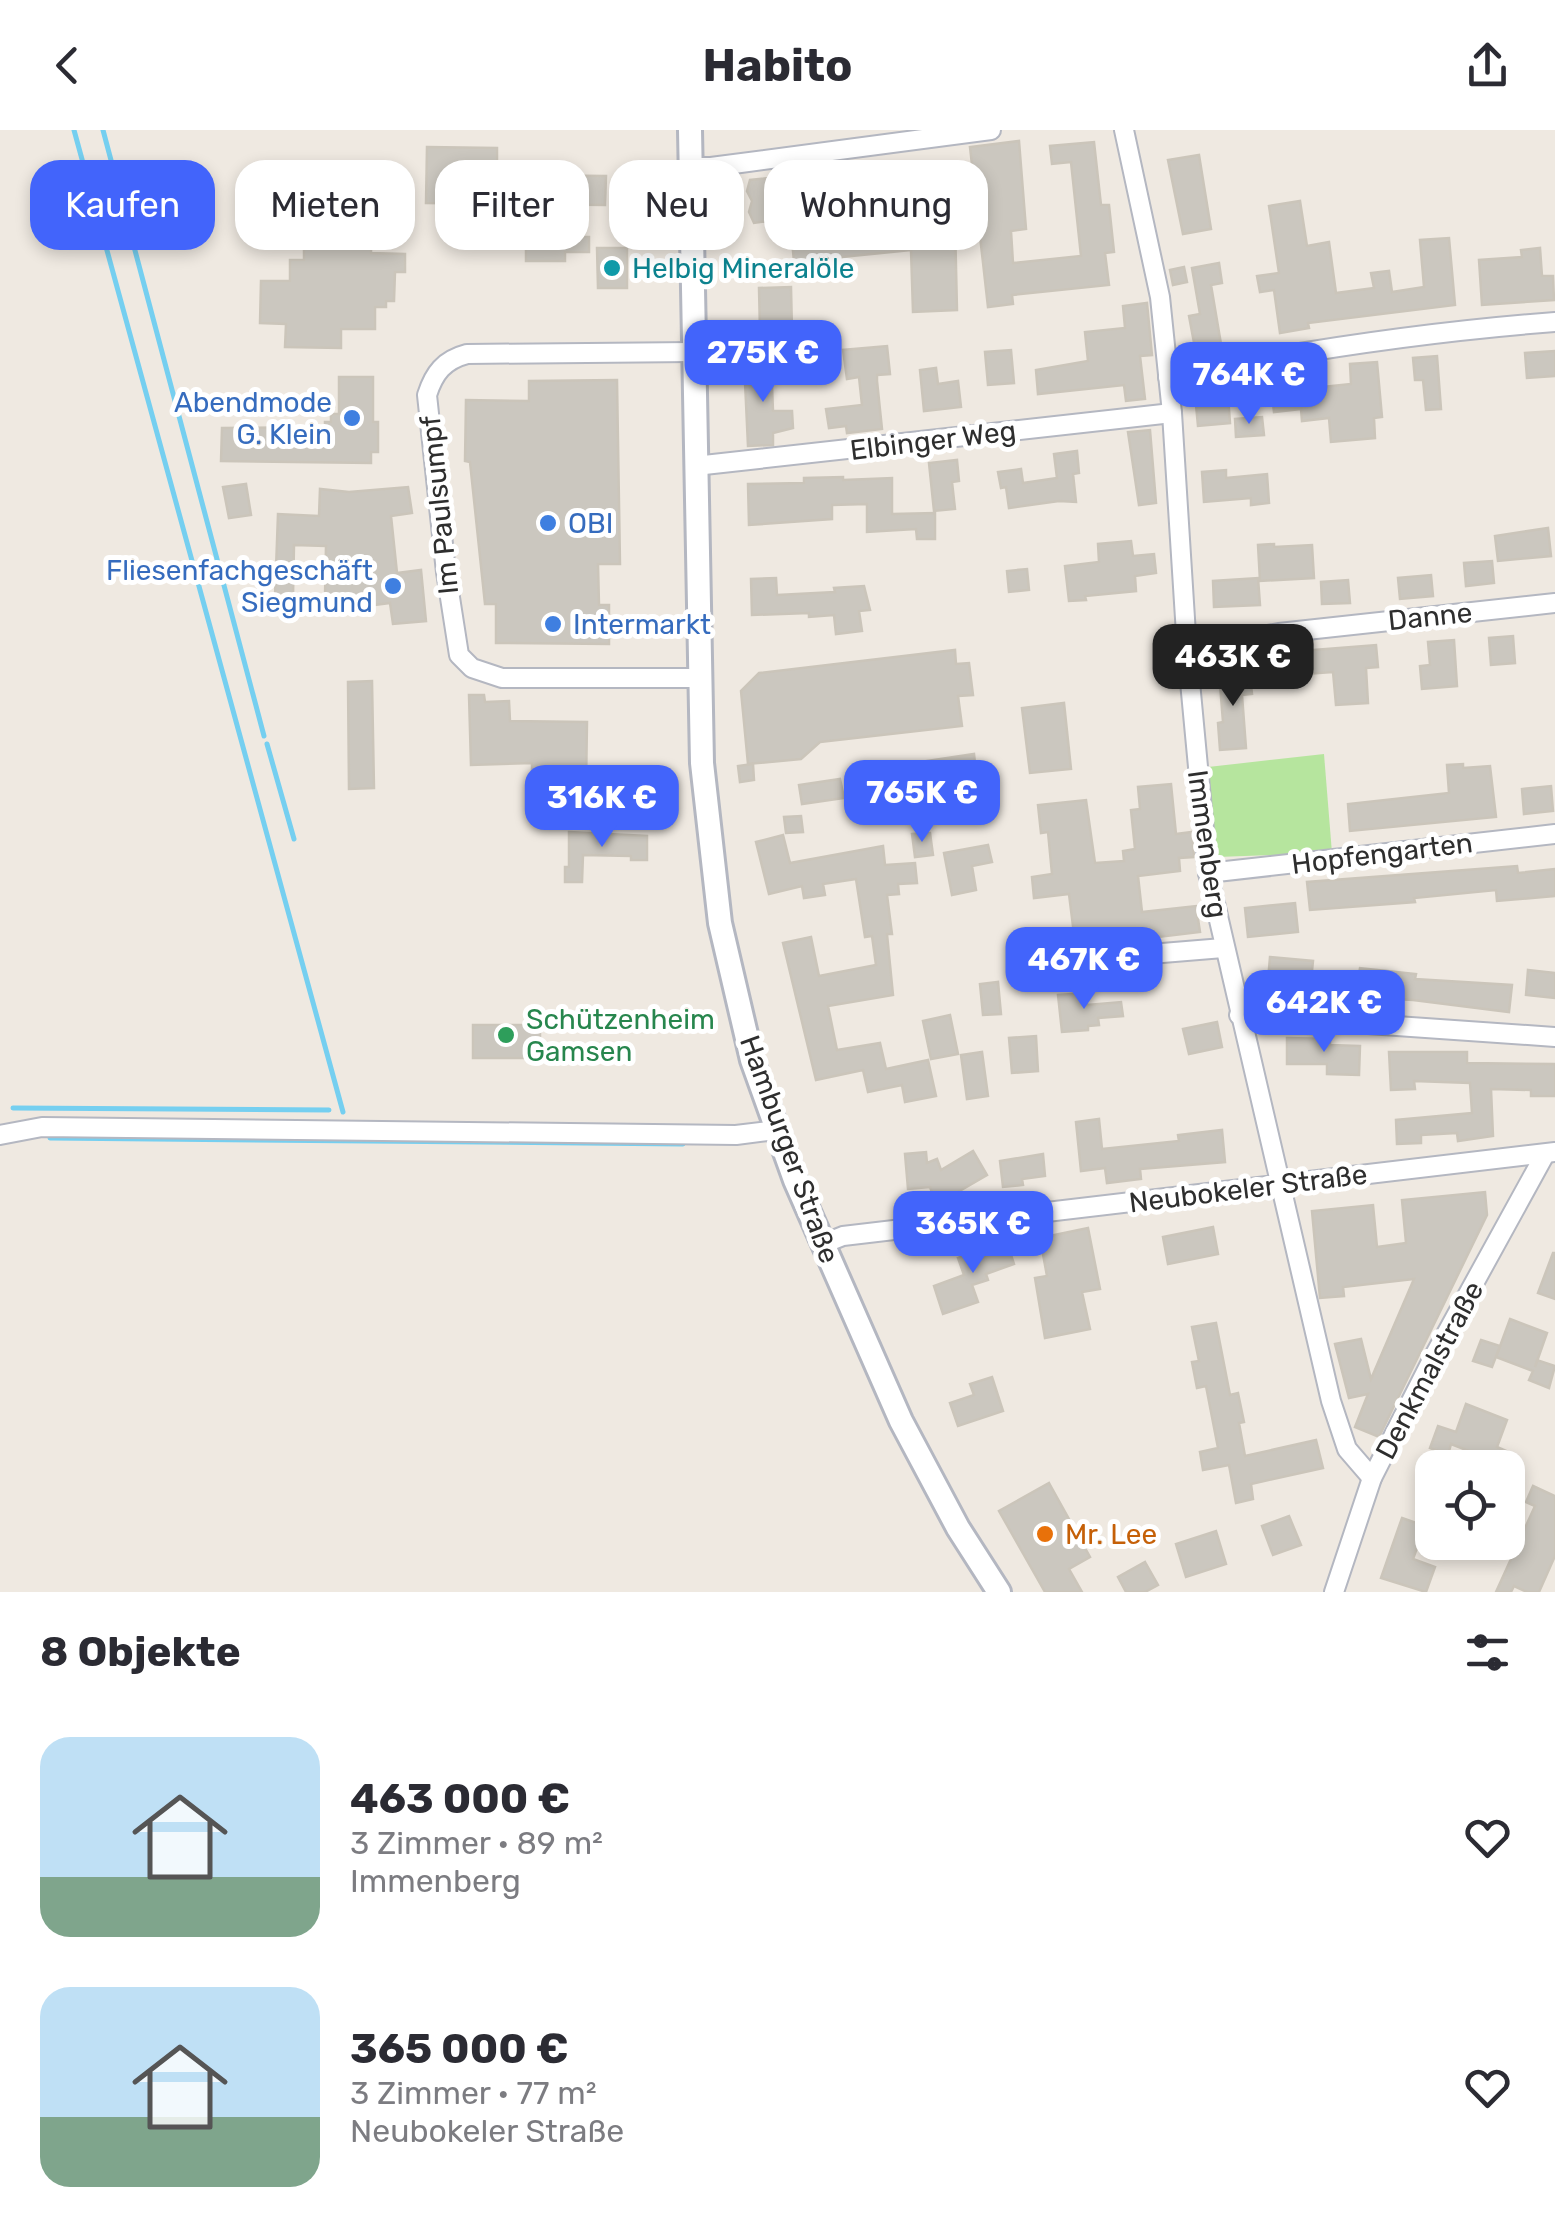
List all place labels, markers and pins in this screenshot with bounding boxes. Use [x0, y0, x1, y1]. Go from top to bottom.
place label: Helbig Mineralöle [632, 252, 854, 285]
marker: Helbig Mineralöle [601, 257, 623, 279]
pin: 275K € [682, 320, 844, 405]
pin: 764K € [1168, 342, 1330, 427]
place label: Abendmode G. Klein [174, 386, 332, 451]
marker: Abendmode G. Klein [341, 407, 363, 429]
place label: OBI [568, 507, 613, 540]
marker: OBI [537, 512, 559, 534]
place label: Fliesenfachgeschäft Siegmund [106, 554, 373, 619]
marker: Fliesenfachgeschäft Siegmund [382, 575, 404, 597]
place label: Intermarkt [573, 608, 711, 641]
marker: Intermarkt [542, 613, 564, 635]
pin: 463K € [1152, 624, 1314, 709]
pin: 765K € [841, 760, 1003, 845]
pin: 316K € [521, 765, 683, 850]
pin: 467K € [1003, 927, 1165, 1012]
pin: 642K € [1243, 970, 1405, 1055]
place label: Schützenheim Gamsen [526, 1003, 715, 1068]
marker: Schützenheim Gamsen [495, 1024, 517, 1046]
pin: 365K € [892, 1191, 1054, 1276]
place label: Mr. Lee [1065, 1518, 1157, 1551]
marker: Mr. Lee [1034, 1523, 1056, 1545]

